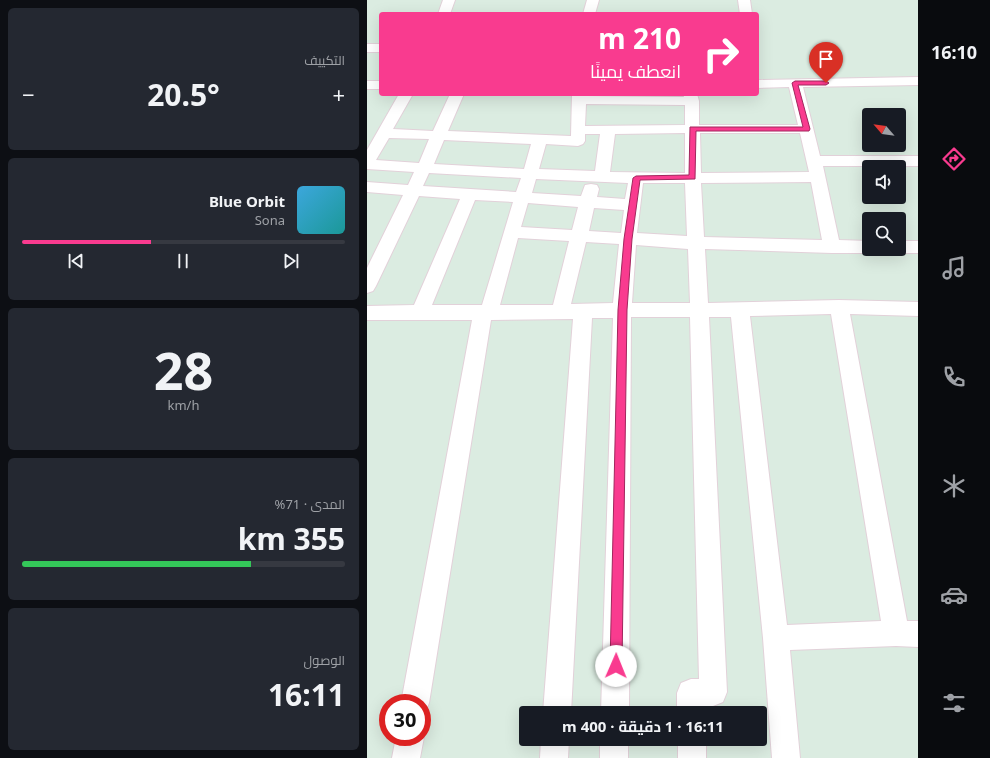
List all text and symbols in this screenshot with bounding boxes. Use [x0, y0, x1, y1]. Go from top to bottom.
text: 210 m [598, 19, 681, 57]
icon: right [695, 28, 747, 80]
text: 16:10 [931, 40, 977, 64]
pin [809, 42, 843, 83]
icon: arrive [815, 48, 837, 70]
text: التكييف [304, 51, 345, 69]
text: انعطف يمينًا [590, 59, 681, 83]
text: 20.5° [147, 74, 220, 115]
text: − [22, 79, 35, 109]
text: + [332, 79, 345, 109]
north arrow [862, 108, 906, 152]
map controls [862, 108, 906, 256]
icon: directions [940, 145, 968, 173]
button: sound [862, 160, 906, 204]
text: Blue Orbit [209, 191, 285, 211]
text: Sona [255, 211, 285, 229]
button: search [862, 212, 906, 256]
icon: previous [65, 250, 87, 272]
icon: pause [172, 250, 194, 272]
icon: next [280, 250, 302, 272]
icon: music [940, 254, 968, 282]
text: 28 [154, 334, 213, 405]
icon: phone [940, 363, 968, 391]
text: km/h [168, 396, 199, 414]
icon: climate [940, 472, 968, 500]
text: المدى · 71% [275, 495, 345, 513]
text: 355 km [238, 518, 345, 559]
icon: car [940, 581, 968, 609]
position arrow [595, 645, 637, 687]
text: الوصول [304, 651, 345, 669]
text: 16:11 [268, 674, 345, 715]
icon: filters [940, 689, 968, 717]
speed limit sign: 30 [379, 694, 431, 746]
text: 16:11 · 1 دقيقة · 400 m [562, 716, 724, 736]

